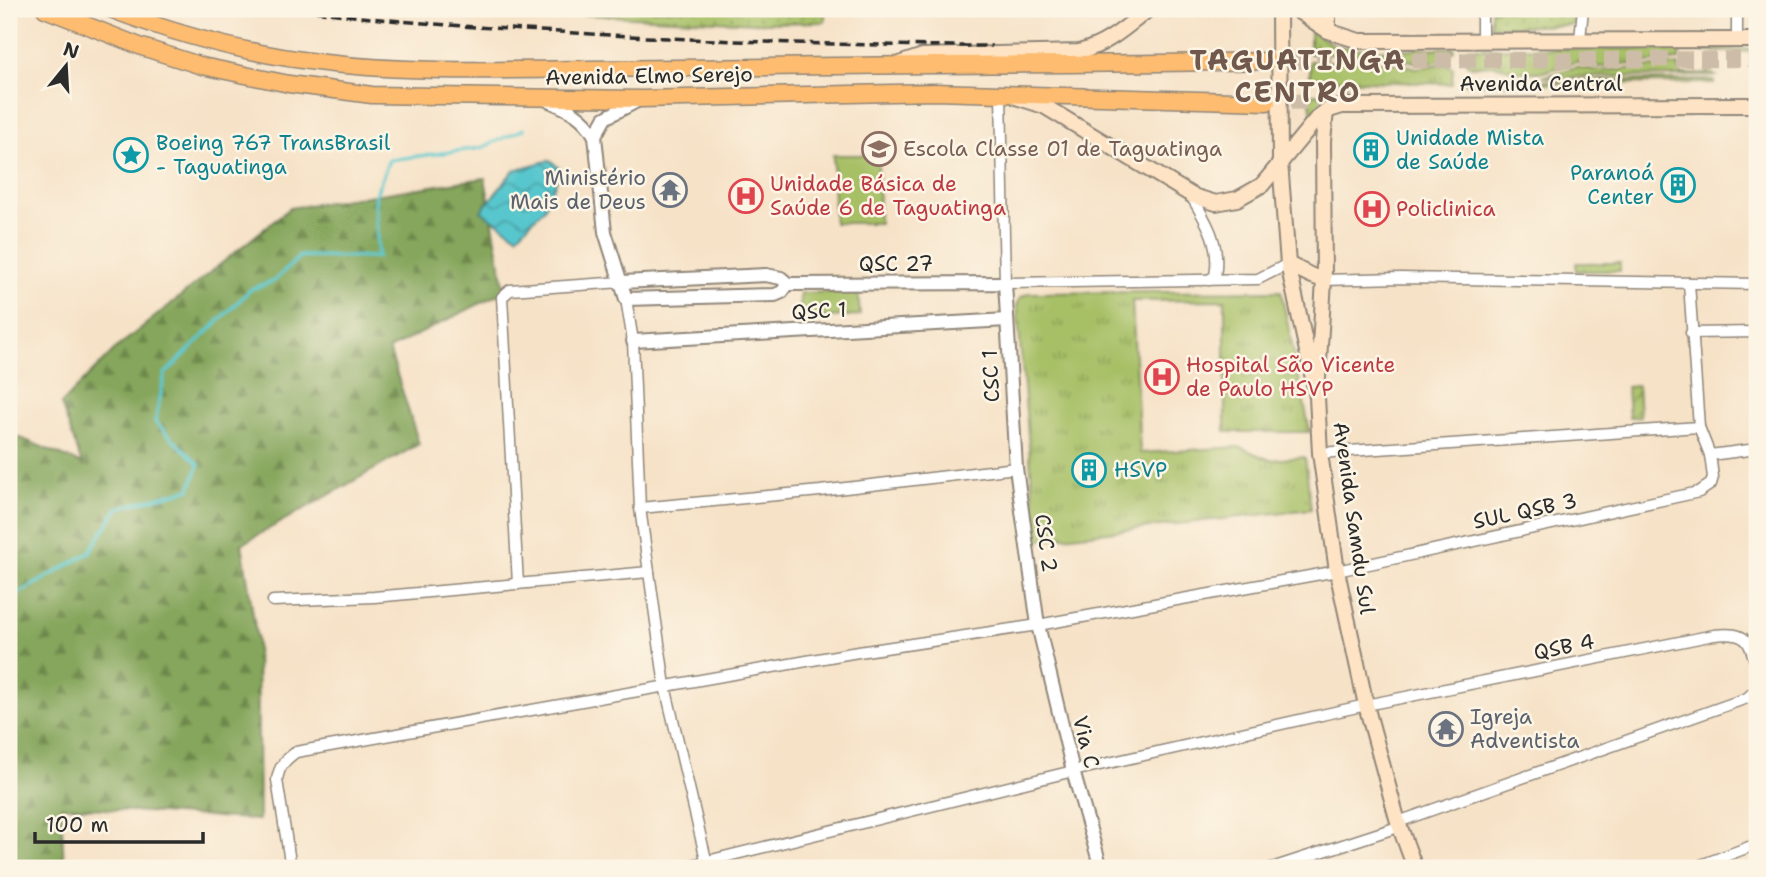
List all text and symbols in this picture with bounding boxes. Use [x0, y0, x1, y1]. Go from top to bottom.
north arrow [32, 32, 102, 102]
text: N [60, 36, 82, 65]
district label: TAGUATINGA CENTRO [1190, 41, 1406, 111]
street label: Avenida Elmo Serejo [545, 60, 753, 92]
street label: Avenida Central [1460, 70, 1623, 98]
place label: Unidade Mista de Saúde [1396, 124, 1544, 176]
place label: Boeing 767 TransBrasil - Taguatinga [156, 129, 391, 181]
school or university icon: Escola Classe 01 de Taguatinga [860, 130, 898, 168]
building icon: Unidade Mista de Saúde [1352, 131, 1390, 169]
place label: Escola Classe 01 de Taguatinga [903, 135, 1222, 163]
place icon: Boeing 767 TransBrasil - Taguatinga [112, 136, 150, 174]
place label: Paranoá Center [1570, 159, 1654, 211]
place label: Ministério Mais de Deus [510, 164, 646, 216]
building icon: Paranoá Center [1659, 166, 1697, 204]
place label: Unidade Básica de Saúde 6 de Taguatinga [770, 170, 1006, 222]
temple icon: Ministério Mais de Deus [651, 171, 689, 209]
hospital icon: Unidade Básica de Saúde 6 de Taguatinga [727, 177, 765, 215]
hospital icon: Policlinica [1353, 190, 1391, 228]
place label: Policlinica [1396, 195, 1495, 223]
street label: QSC 27 [859, 250, 933, 278]
street label: QSC 1 [791, 296, 847, 326]
street label: CSC 1 [976, 349, 1006, 403]
place label: Hospital São Vicente de Paulo HSVP [1186, 351, 1395, 403]
hospital icon: Hospital São Vicente de Paulo HSVP [1143, 358, 1181, 396]
street label: Avenida Samdu Sul [1327, 420, 1381, 617]
building icon: HSVP [1070, 451, 1108, 489]
place label: HSVP [1114, 456, 1167, 484]
street label: SUL QSB 3 [1470, 486, 1580, 536]
street label: CSC 2 [1028, 512, 1064, 574]
street label: QSB 4 [1531, 627, 1597, 667]
place label: Igreja Adventista [1470, 703, 1580, 755]
temple icon: Igreja Adventista [1427, 710, 1465, 748]
street label: Via C [1066, 713, 1106, 771]
scale bar [35, 800, 203, 844]
text: 100 m [46, 811, 109, 839]

